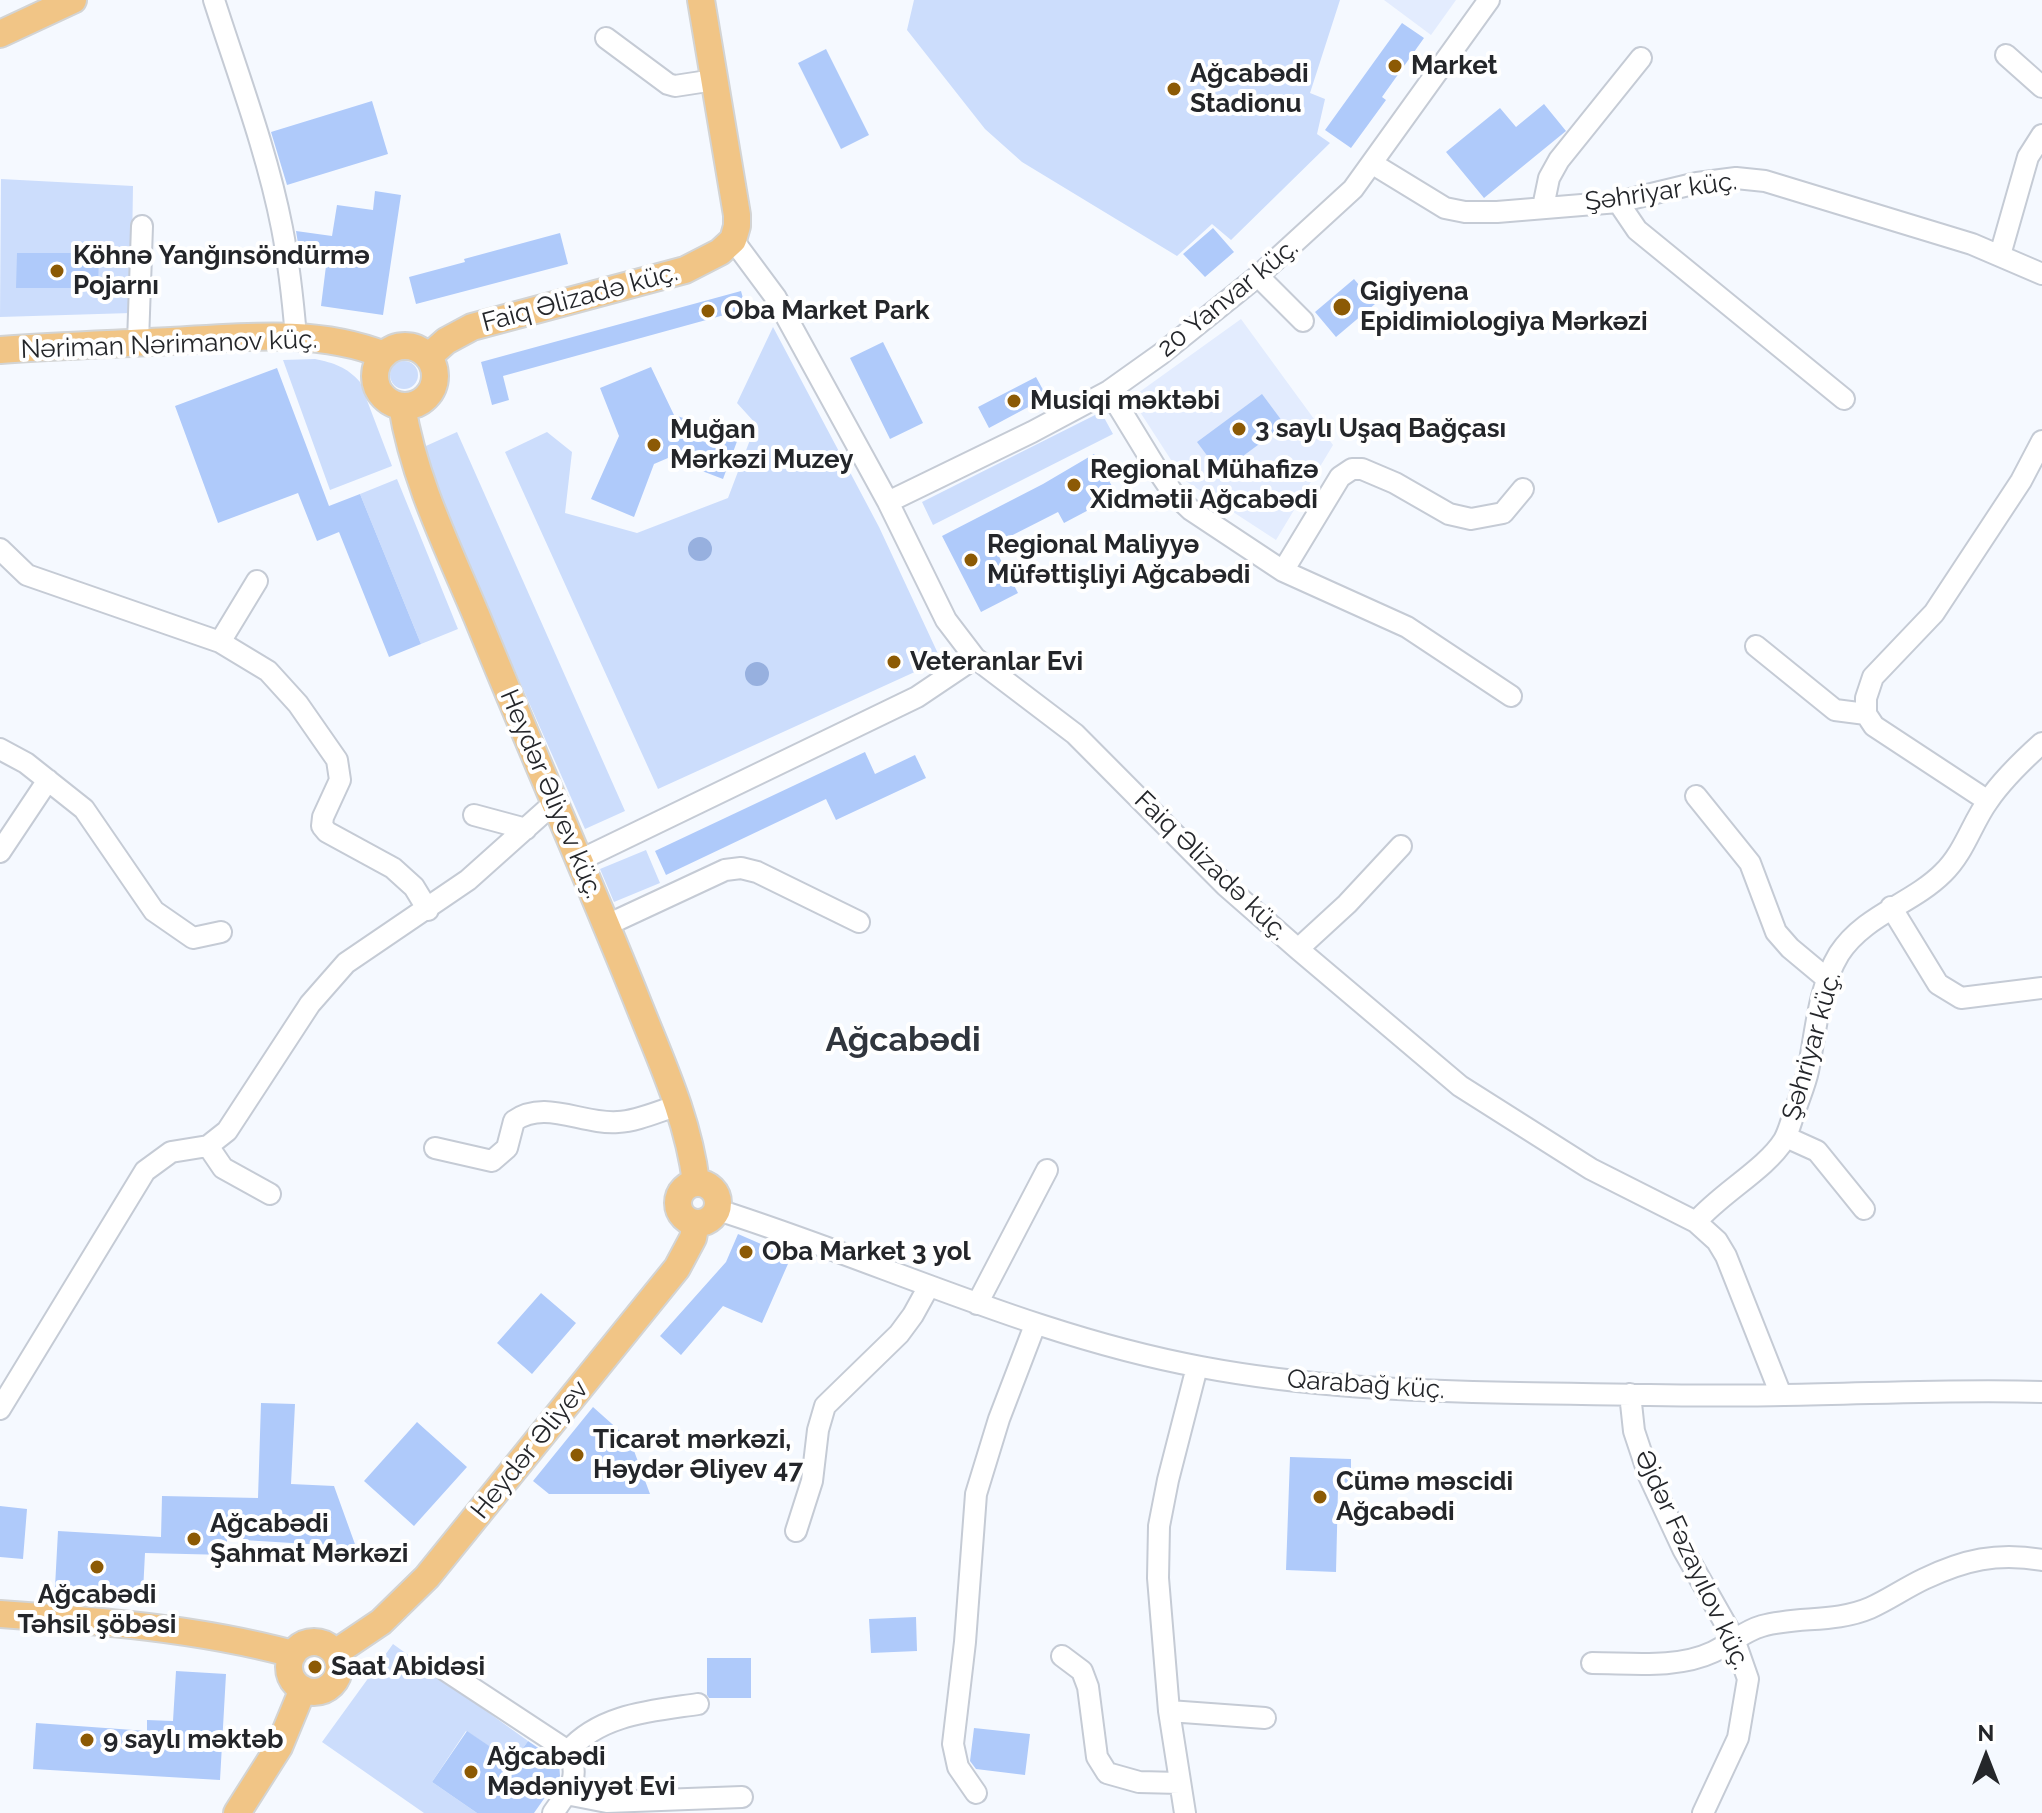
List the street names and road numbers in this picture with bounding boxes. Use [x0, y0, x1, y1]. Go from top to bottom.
street label: Şəhriyar küç. [1583, 166, 1739, 218]
street label: 20 Yanvar küç. [1152, 232, 1304, 364]
street label: Faiq Əlizadə küç. [479, 257, 681, 339]
street label: Nəriman Nərimanov küç. [20, 324, 318, 366]
street label: Heydər Əliyev küç. [493, 685, 609, 903]
street label: Faiq Əlizadə küç. [1128, 785, 1294, 947]
street label: Şəhriyar küç. [1776, 968, 1848, 1124]
street label: Qarabağ küç. [1286, 1364, 1446, 1406]
street label: Heydər Əliyev [465, 1375, 595, 1525]
street label: Əjdər Fəzayılov küç. [1627, 1445, 1757, 1675]

